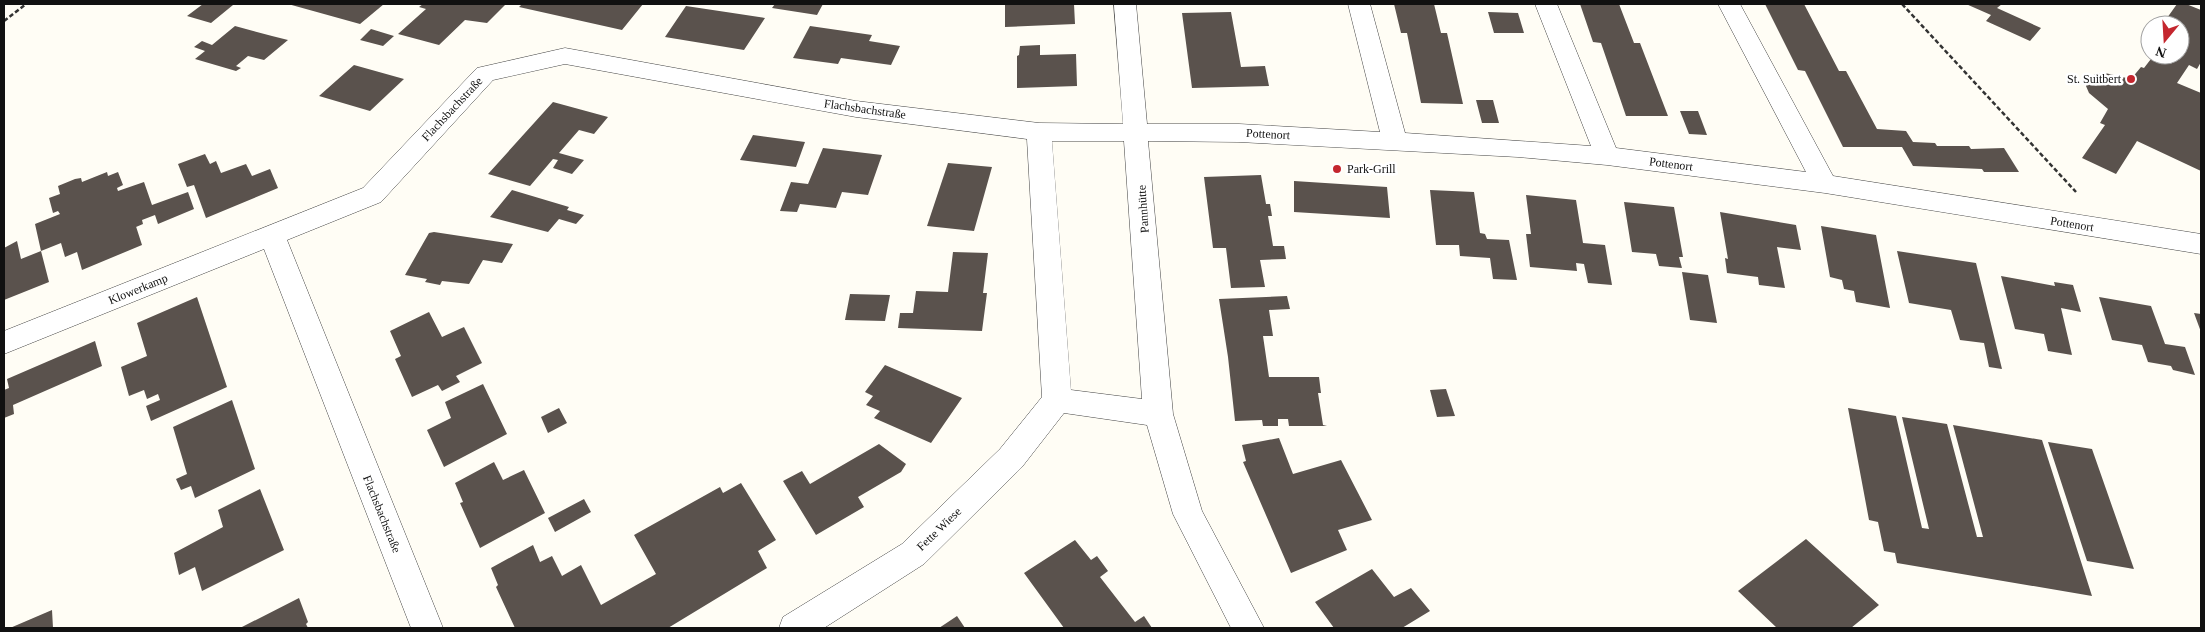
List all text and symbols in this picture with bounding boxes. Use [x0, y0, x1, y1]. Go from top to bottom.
north arrow [2140, 15, 2190, 65]
text: N [2154, 43, 2168, 61]
place label: St. Suitbert [2067, 72, 2122, 86]
marker: St. Suitbert [2125, 73, 2137, 85]
street label: Flachsbachstraße [419, 74, 485, 144]
street label: Flachsbachstraße [823, 96, 907, 122]
street label: Pottenort [1246, 126, 1291, 142]
street label: Pottenort [1648, 154, 1694, 174]
place label: Park-Grill [1347, 162, 1396, 176]
marker: Park-Grill [1331, 163, 1343, 175]
street label: Pannhütte [1134, 185, 1152, 233]
street label: Pottenort [2049, 214, 2095, 234]
street label: Klowerkamp [106, 271, 170, 307]
street label: Flachsbachstraße [360, 473, 404, 555]
street label: Fette Wiese [914, 504, 964, 554]

